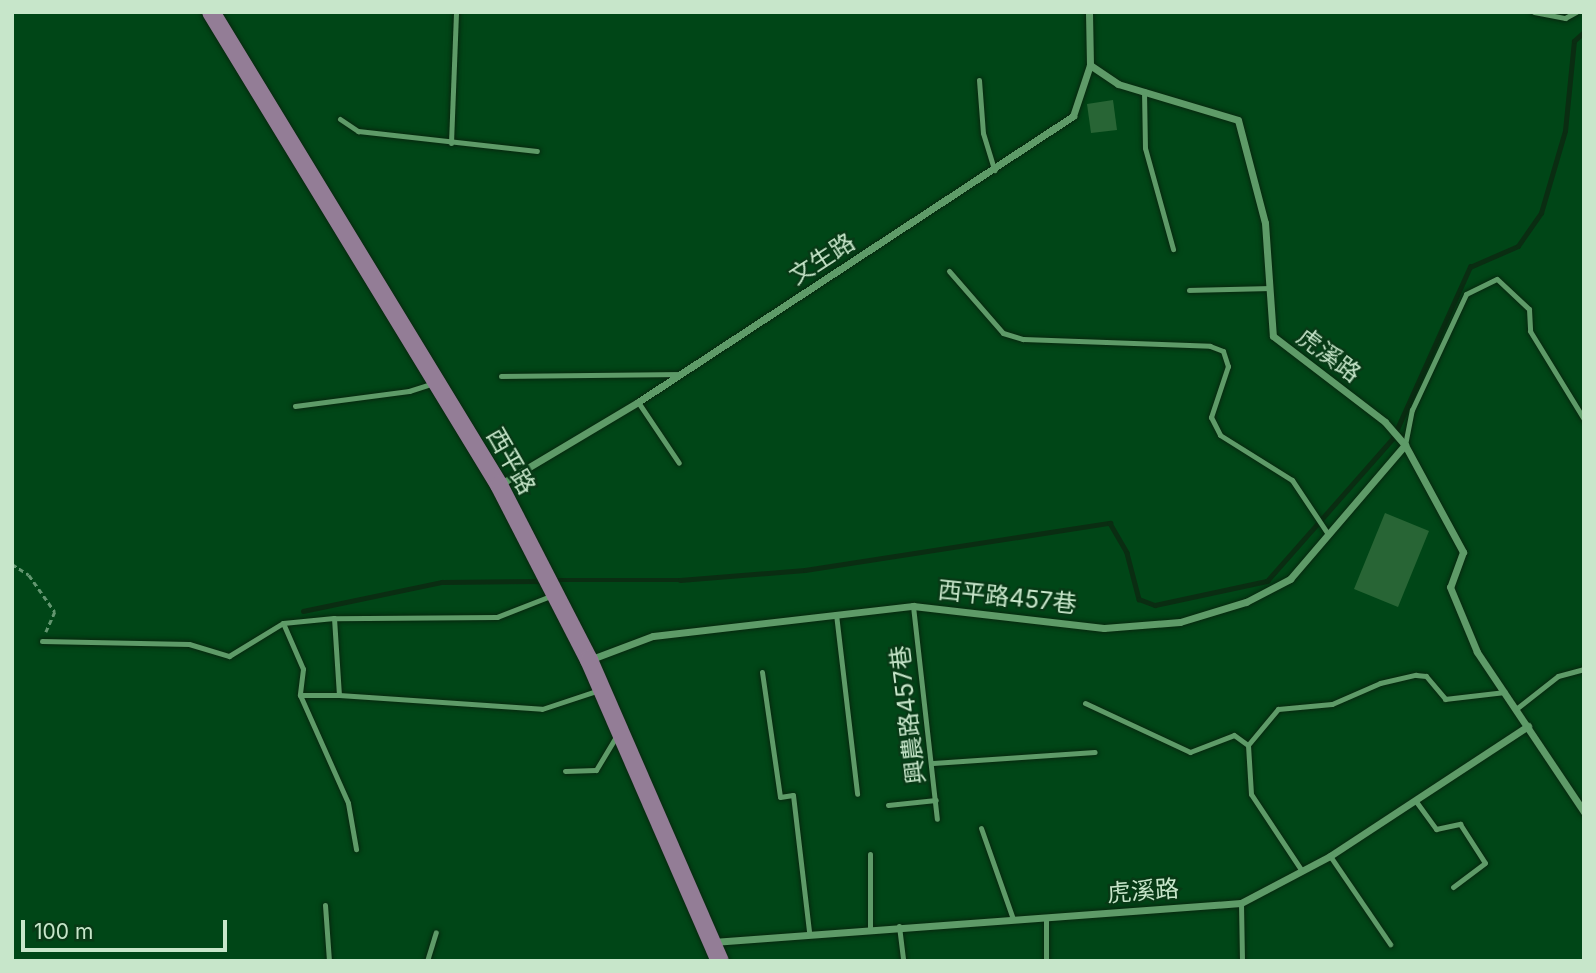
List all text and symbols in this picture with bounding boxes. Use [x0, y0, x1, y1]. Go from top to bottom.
street label: 文生路 [784, 227, 860, 291]
street label: 虎溪路 [1292, 322, 1366, 388]
street label: 西平路 [481, 423, 541, 499]
street label: 西平路457巷 [936, 575, 1078, 619]
street label: 興農路457巷 [885, 644, 931, 786]
street label: 虎溪路 [1106, 874, 1180, 908]
scale bar [24, 906, 231, 950]
text: 100 m [34, 919, 93, 944]

